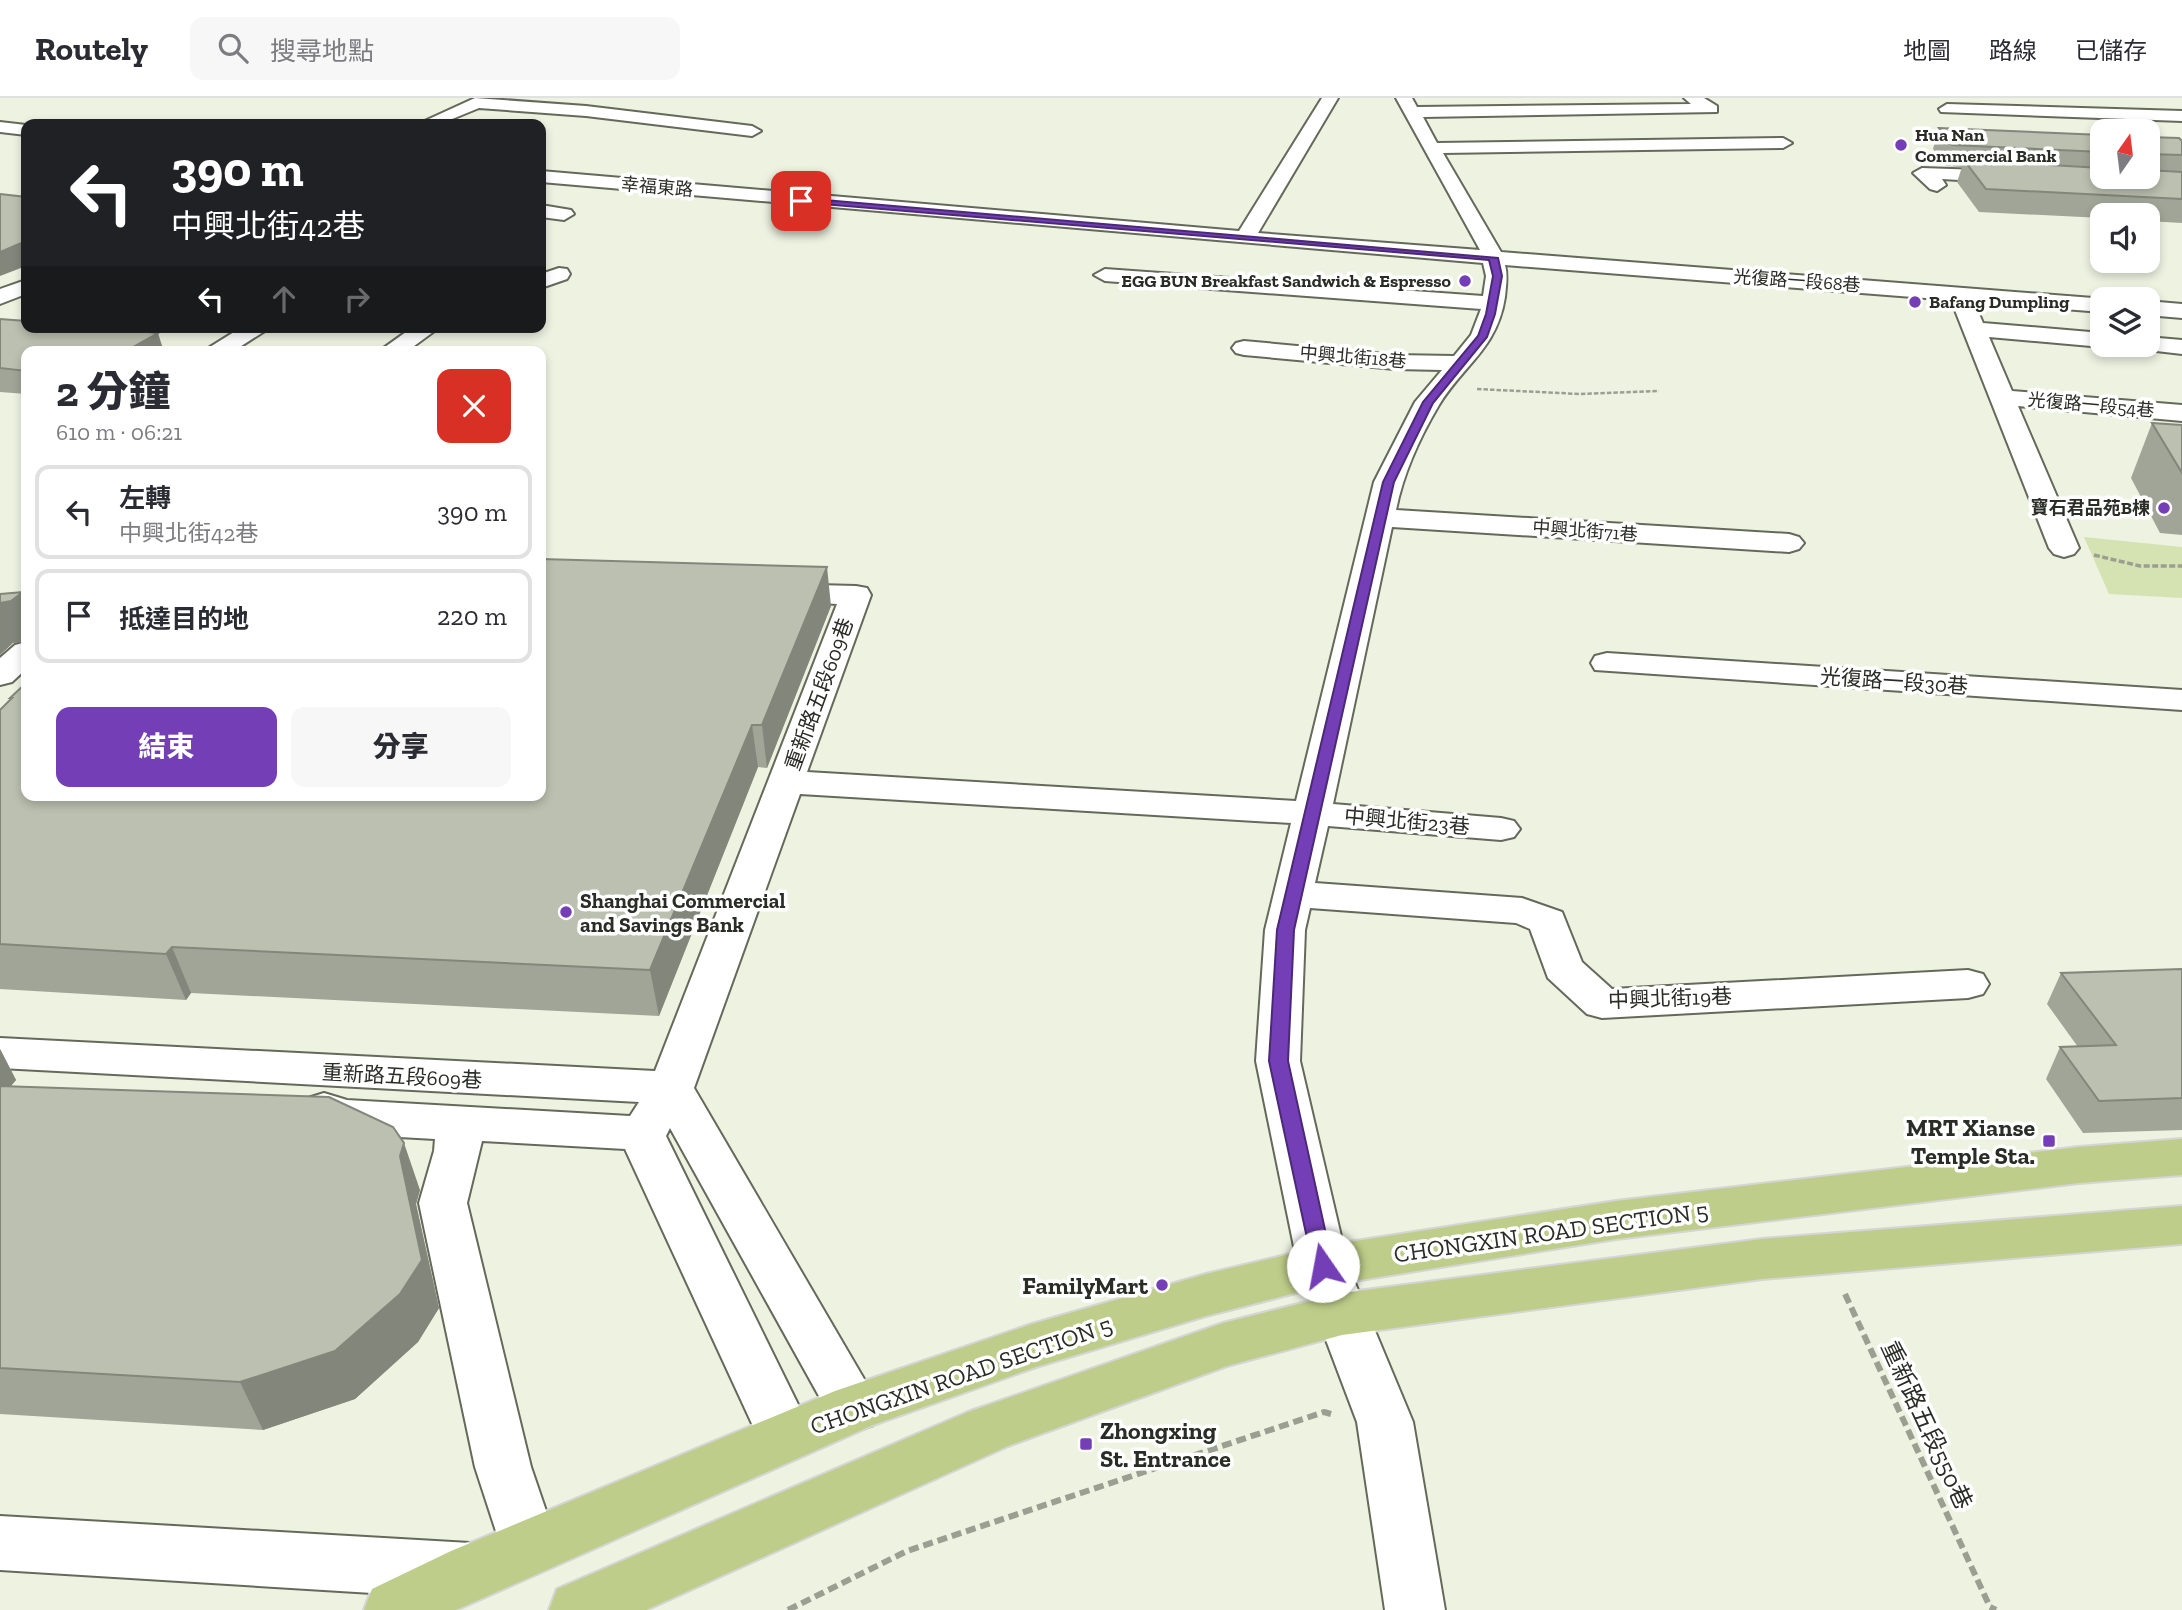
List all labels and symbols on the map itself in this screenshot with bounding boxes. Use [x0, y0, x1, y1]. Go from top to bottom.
north arrow [2090, 119, 2160, 189]
place label: Hua Nan Commercial Bank [1915, 124, 2057, 167]
marker: Hua Nan Commercial Bank [1893, 137, 1909, 153]
pin [771, 171, 831, 231]
street label: 幸福東路 [620, 173, 694, 201]
street label: 光復路一段68巷 [1733, 266, 1861, 296]
place label: EGG BUN Breakfast Sandwich & Espresso [1121, 270, 1452, 292]
marker: EGG BUN Breakfast Sandwich & Espresso [1457, 273, 1473, 289]
place label: Bafang Dumpling [1929, 291, 2069, 313]
marker: Bafang Dumpling [1907, 294, 1923, 310]
street label: 中興北街18巷 [1299, 341, 1407, 373]
street label: 光復路一段54巷 [2027, 389, 2155, 421]
place label: 寶石君品苑B棟 [2031, 497, 2150, 519]
marker: 寶石君品苑B棟 [2156, 500, 2172, 516]
street label: 中興北街71巷 [1532, 516, 1638, 546]
street label: 重新路五段609巷 [780, 614, 858, 774]
street label: 光復路一段30巷 [1819, 663, 1969, 699]
street label: 中興北街23巷 [1343, 803, 1471, 839]
place label: Shanghai Commercial and Savings Bank [580, 888, 785, 937]
marker: Shanghai Commercial and Savings Bank [558, 904, 574, 920]
street label: 中興北街19巷 [1607, 983, 1733, 1013]
street label: 重新路五段609巷 [321, 1059, 483, 1093]
place label: MRT Xianse Temple Sta. [1906, 1113, 2035, 1170]
marker: MRT Xianse Temple Sta. [2041, 1133, 2057, 1149]
street label: CHONGXIN ROAD SECTION 5 [1392, 1196, 1710, 1268]
position arrow [1286, 1229, 1360, 1303]
place label: FamilyMart [1022, 1271, 1148, 1300]
marker: FamilyMart [1154, 1277, 1170, 1293]
street label: CHONGXIN ROAD SECTION 5 [806, 1310, 1116, 1440]
street label: 重新路五段550巷 [1875, 1336, 1979, 1514]
place label: Zhongxing St. Entrance [1100, 1416, 1231, 1473]
marker: Zhongxing St. Entrance [1078, 1436, 1094, 1452]

